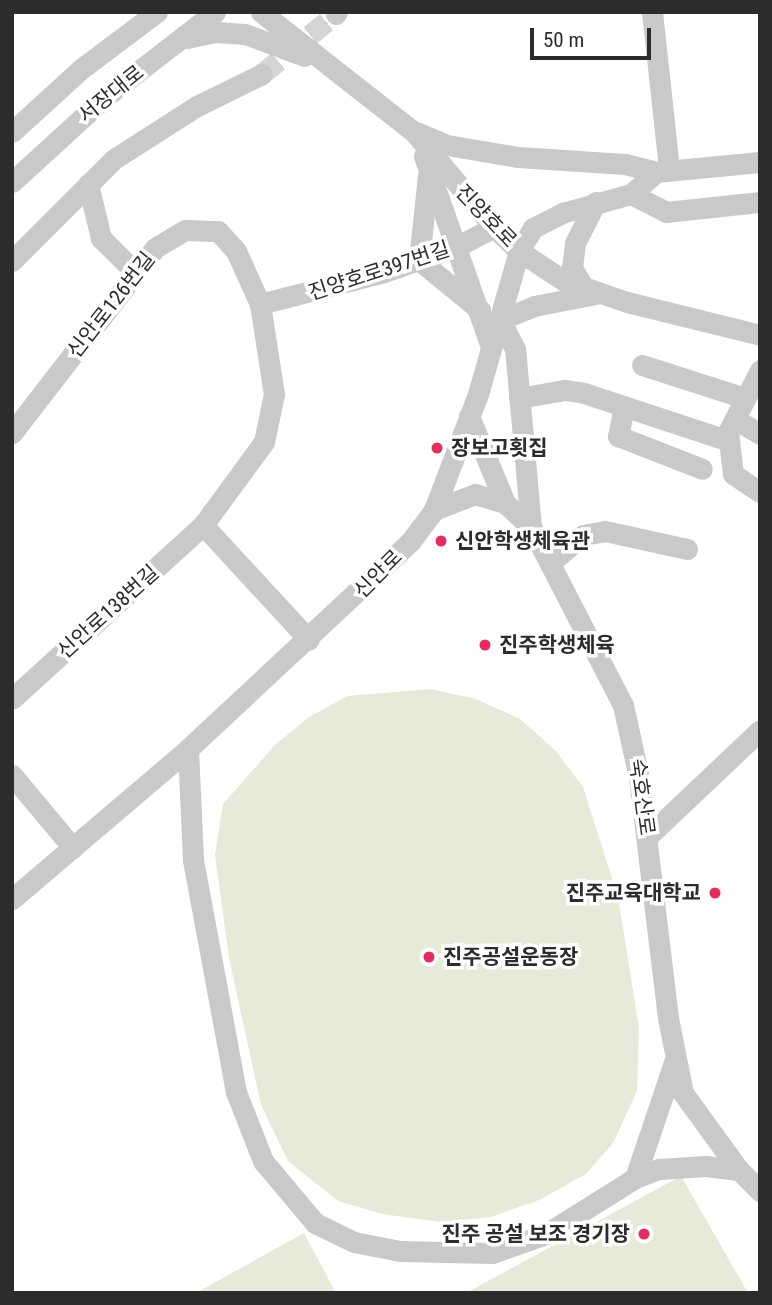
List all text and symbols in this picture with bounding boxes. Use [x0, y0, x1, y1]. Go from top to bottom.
scale bar [534, 14, 655, 58]
text: 50 m [543, 28, 584, 52]
street label: 서장대로 [73, 60, 149, 128]
street label: 진양호로 [450, 179, 522, 253]
street label: 진양호로397번길 [305, 236, 453, 306]
street label: 신안로126번길 [62, 247, 160, 363]
place label: 장보고횟집 [451, 435, 548, 461]
marker: 장보고횟집 [429, 440, 445, 456]
place label: 신안학생체육관 [455, 528, 590, 554]
marker: 신안학생체육관 [433, 533, 449, 549]
street label: 신안로 [349, 545, 407, 603]
street label: 신안로138번길 [52, 560, 164, 664]
place label: 진주학생체육 [499, 632, 615, 658]
marker: 진주학생체육 [477, 637, 493, 653]
street label: 숙호산로 [624, 757, 660, 837]
place label: 진주교육대학교 [566, 880, 701, 906]
marker: 진주교육대학교 [707, 885, 723, 901]
place label: 진주공설운동장 [443, 944, 578, 970]
marker: 진주공설운동장 [421, 949, 437, 965]
place label: 진주 공설 보조 경기장 [442, 1221, 630, 1247]
marker: 진주 공설 보조 경기장 [636, 1226, 652, 1242]

